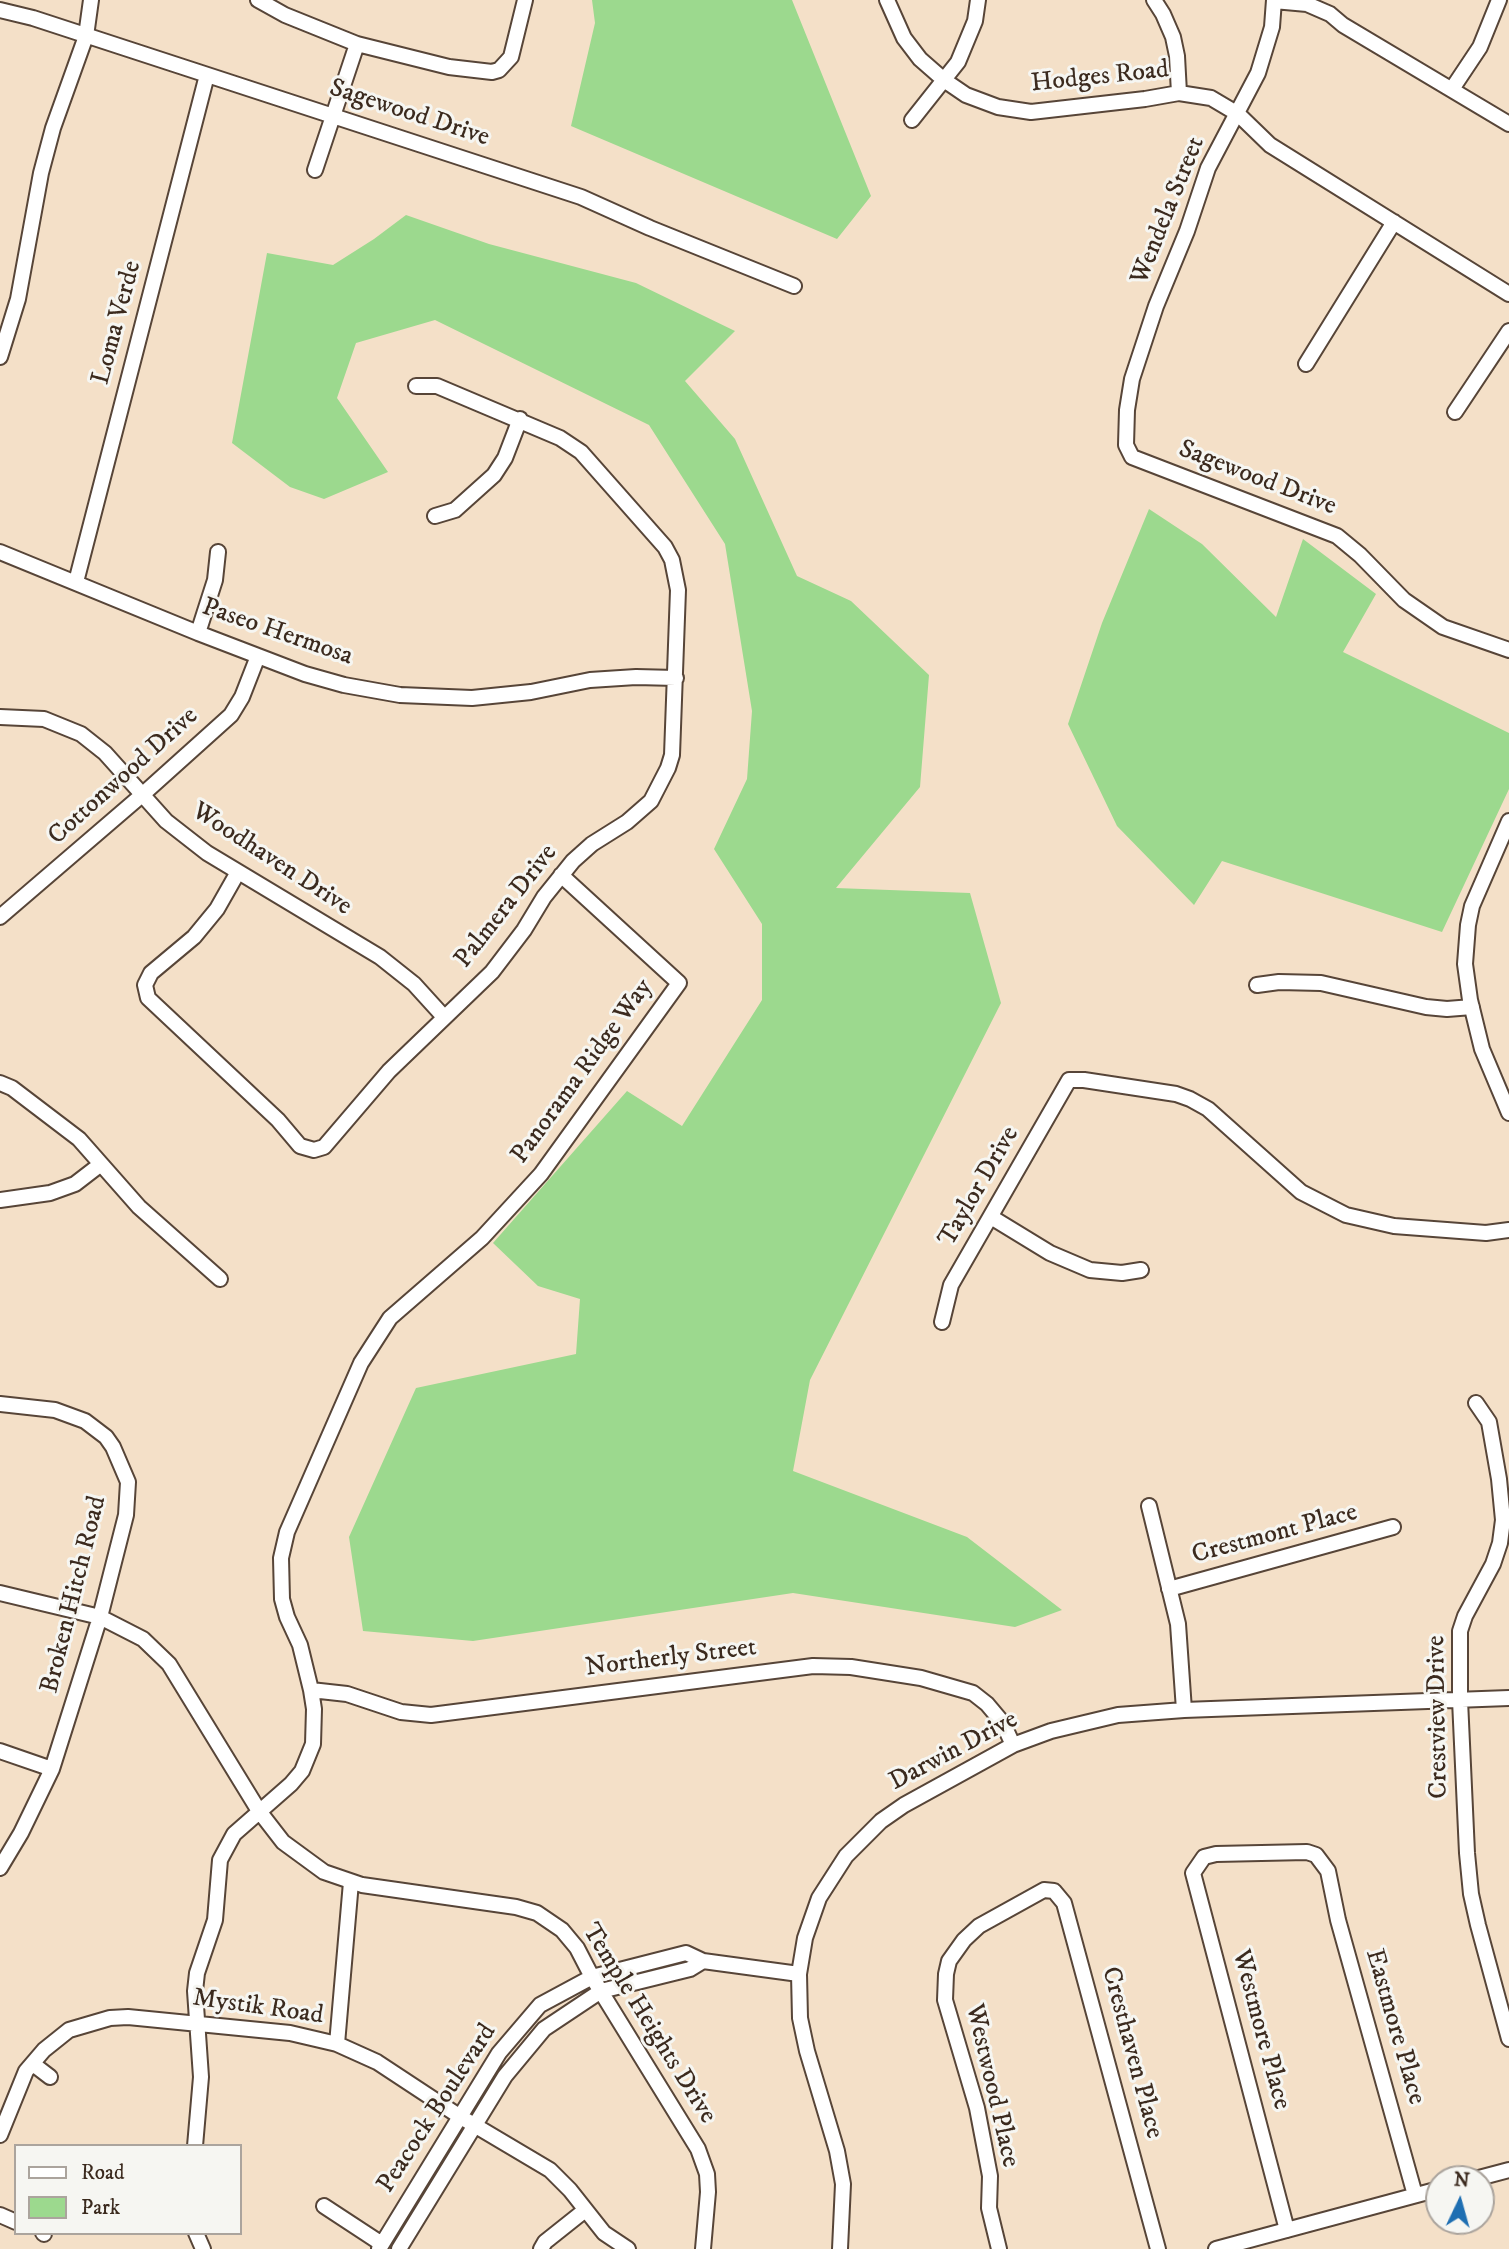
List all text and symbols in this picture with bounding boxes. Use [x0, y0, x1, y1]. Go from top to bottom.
street label: Hodges Road [1029, 55, 1171, 101]
street label: Sagewood Drive [325, 73, 493, 155]
street label: Wendela Street [1125, 133, 1213, 289]
street label: Loma Verde [87, 258, 149, 388]
street label: Sagewood Drive [1174, 435, 1340, 523]
street label: Paseo Hermosa [197, 593, 357, 673]
street label: Cottonwood Drive [43, 701, 205, 853]
street label: Woodhaven Drive [185, 797, 357, 923]
street label: Palmera Drive [449, 839, 565, 975]
street label: Panorama Ridge Way [506, 974, 660, 1170]
street label: Taylor Drive [933, 1121, 1027, 1253]
street label: Broken Hitch Road [35, 1493, 115, 1697]
street label: Crestmont Place [1189, 1498, 1361, 1572]
street label: Northerly Street [584, 1633, 758, 1685]
street label: Crestview Drive [1422, 1635, 1456, 1799]
street label: Darwin Drive [885, 1705, 1023, 1799]
street label: Temple Heights Drive [574, 1918, 722, 2130]
street label: Eastmore Place [1357, 1946, 1431, 2108]
street label: Westmore Place [1224, 1947, 1296, 2113]
street label: Cresthaven Place [1093, 1964, 1169, 2142]
street label: Mystik Road [191, 1983, 325, 2033]
street label: Westwood Place [957, 2001, 1025, 2171]
street label: Peacock Boulevard [372, 2019, 504, 2199]
legend [14, 2144, 242, 2235]
text: Road [81, 2160, 125, 2186]
north arrow [1425, 2165, 1495, 2235]
text: N [1453, 2168, 1470, 2193]
text: Park [81, 2195, 120, 2221]

